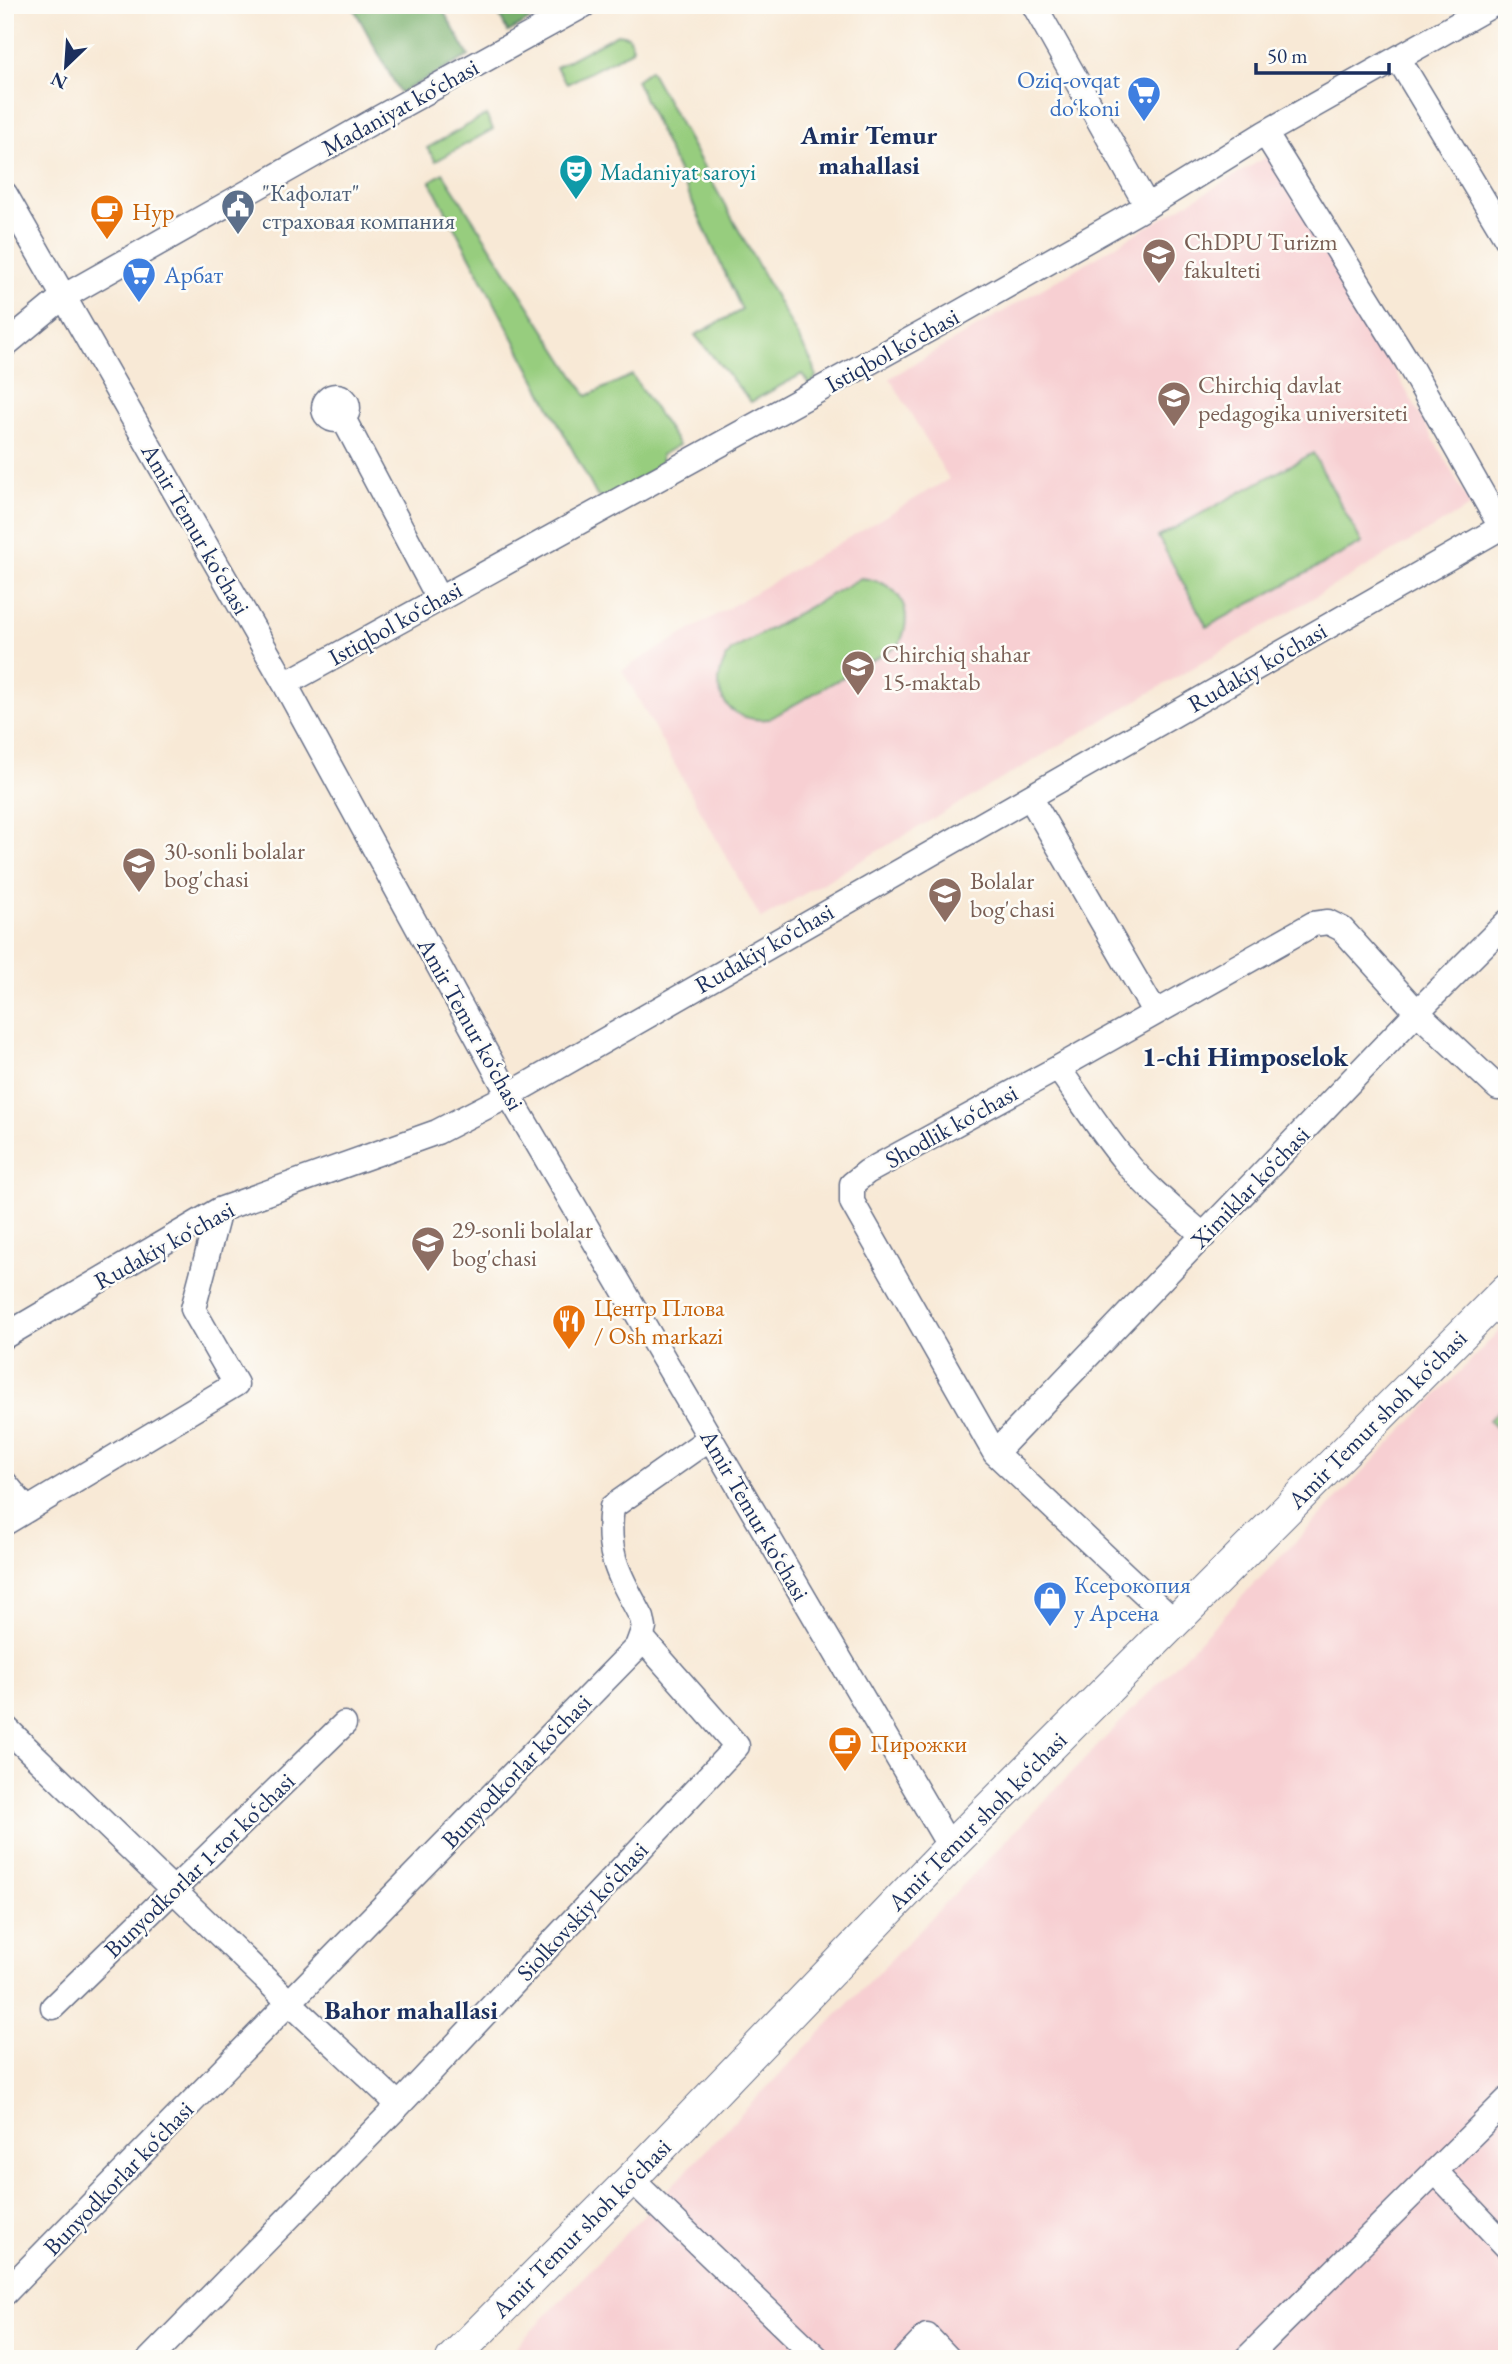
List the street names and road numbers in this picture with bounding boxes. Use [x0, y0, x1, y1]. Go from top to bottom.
street label: Madaniyat ko‘chasi [316, 51, 484, 163]
street label: Istiqbol ko‘chasi [820, 301, 964, 399]
street label: Amir Temur ko‘chasi [134, 437, 258, 620]
street label: Istiqbol ko‘chasi [323, 574, 467, 672]
street label: Rudakiy ko‘chasi [1182, 615, 1332, 719]
street label: Rudakiy ko‘chasi [689, 896, 839, 1000]
street label: Amir Temur ko‘chasi [410, 931, 531, 1116]
street label: Shodlik ko‘chasi [879, 1077, 1023, 1175]
street label: Ximiklar ko‘chasi [1183, 1119, 1316, 1255]
street label: Rudakiy ko‘chasi [88, 1194, 240, 1296]
street label: Amir Temur shoh ko‘chasi [1280, 1323, 1473, 1516]
street label: Amir Temur ko‘chasi [693, 1423, 817, 1606]
street label: Bunyodkorlar ko‘chasi [434, 1687, 598, 1855]
street label: Amir Temur shoh ko‘chasi [880, 1725, 1073, 1918]
street label: Bunyodkorlar 1-tor ko‘chasi [97, 1766, 301, 1964]
street label: Siolkovskiy ko‘chasi [509, 1835, 655, 1987]
street label: Bunyodkorlar ko‘chasi [36, 2094, 200, 2262]
street label: Amir Temur shoh ko‘chasi [484, 2132, 677, 2325]

